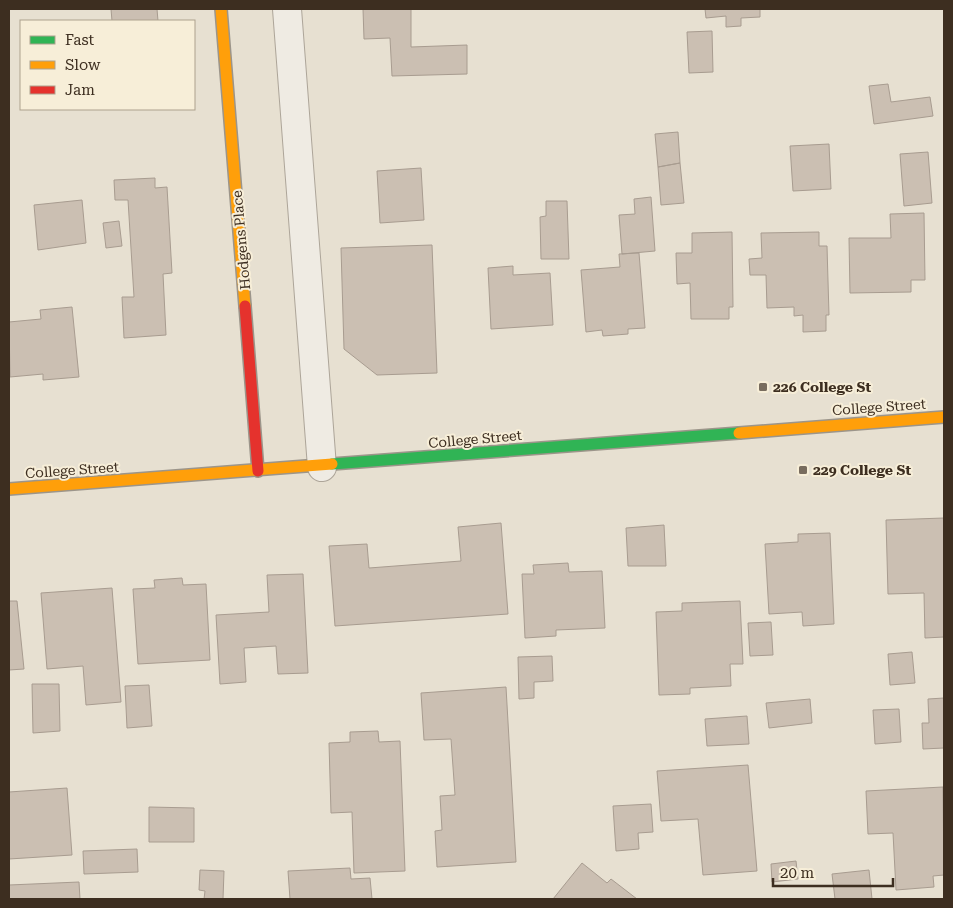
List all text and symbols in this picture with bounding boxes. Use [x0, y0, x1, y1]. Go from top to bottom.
legend [20, 20, 195, 110]
text: Fast [65, 31, 95, 49]
text: Slow [65, 56, 101, 74]
text: Jam [65, 81, 95, 99]
street label: Hodgens Place [229, 189, 253, 290]
place label: 226 College St [773, 379, 871, 395]
marker: 226 College St [757, 381, 769, 393]
street label: College Street [832, 396, 926, 418]
street label: College Street [427, 427, 523, 451]
street label: College Street [25, 459, 119, 481]
place label: 229 College St [813, 462, 911, 478]
marker: 229 College St [797, 464, 809, 476]
scale bar [773, 856, 893, 888]
text: 20 m [780, 864, 815, 882]

